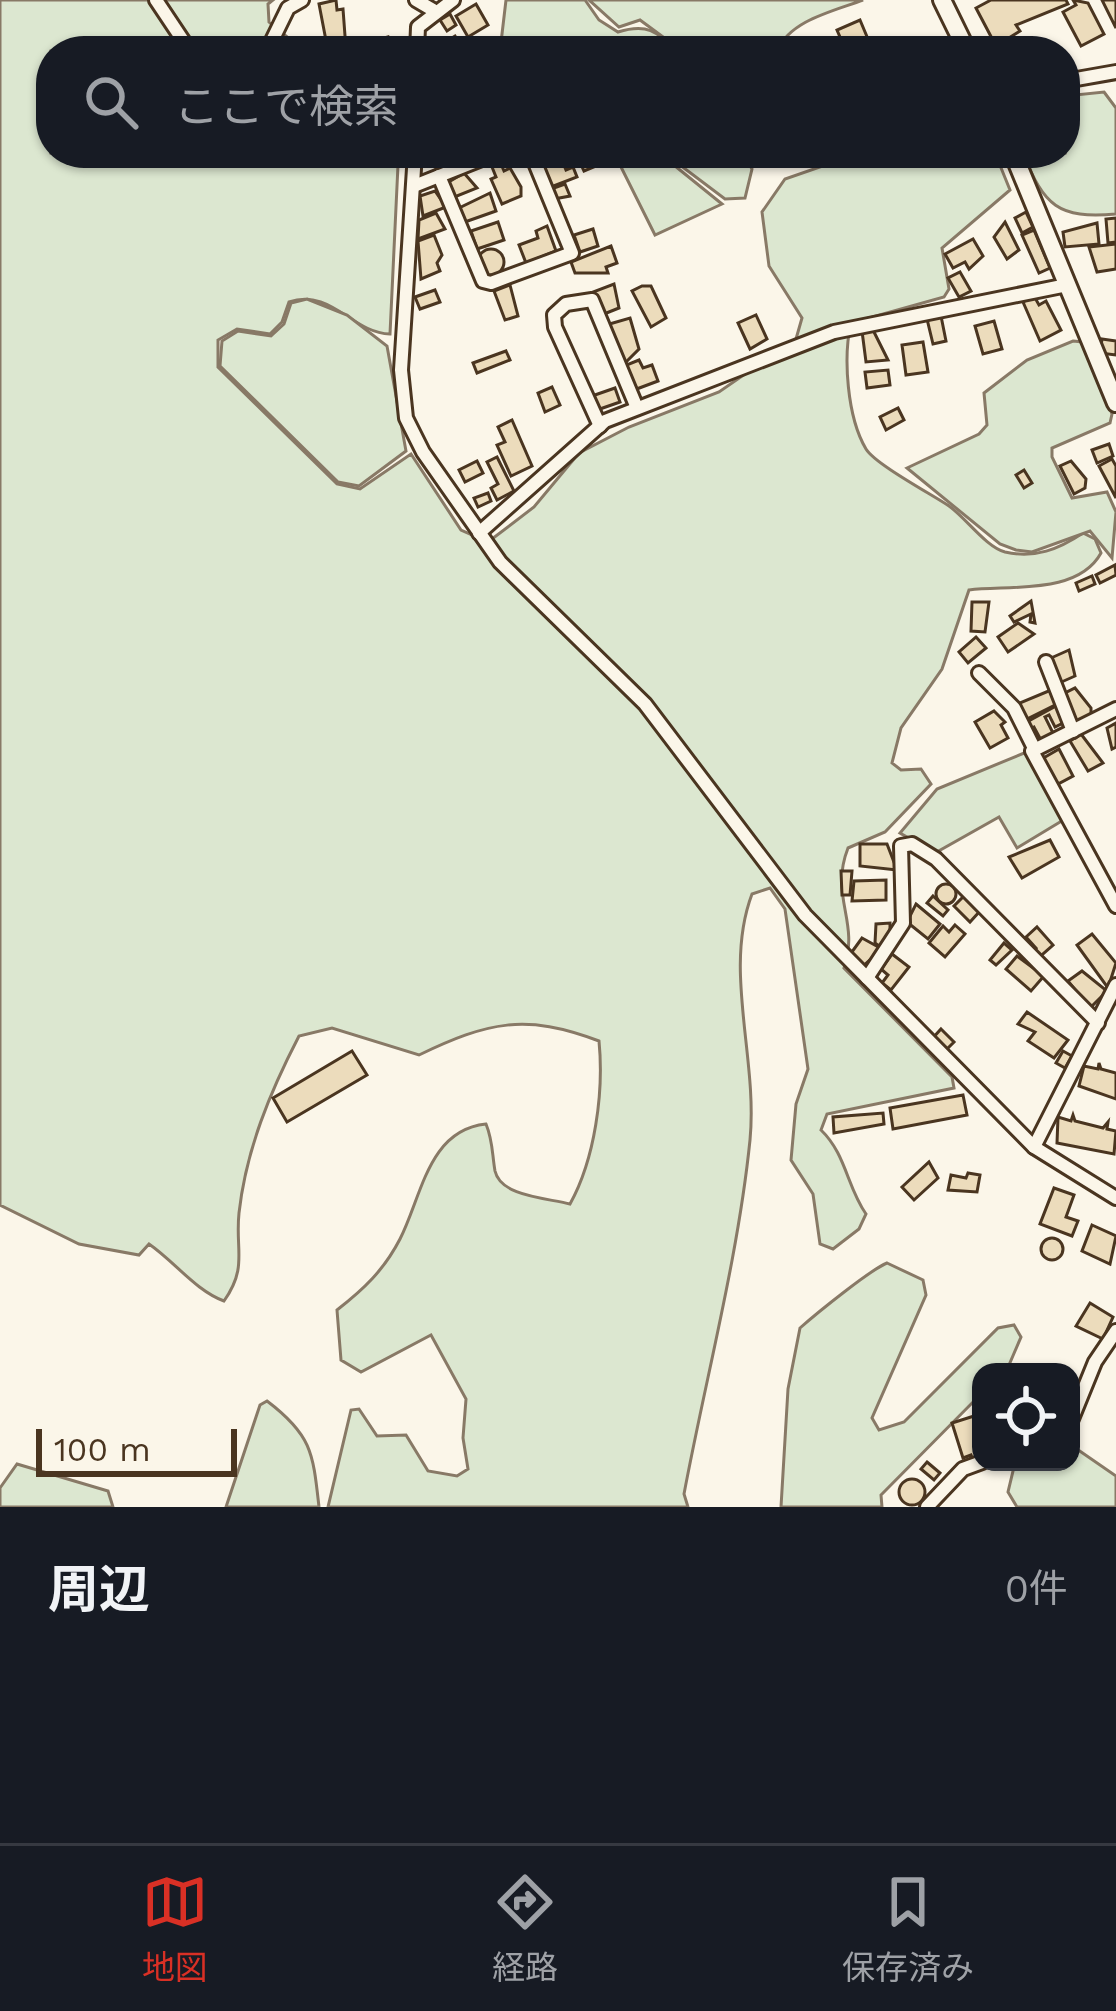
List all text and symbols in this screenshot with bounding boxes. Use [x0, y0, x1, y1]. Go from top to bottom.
search box [36, 36, 1080, 168]
icon: search [78, 69, 144, 135]
text: ここで検索 [174, 80, 399, 133]
map controls [972, 1363, 1080, 1471]
button: locate [972, 1363, 1080, 1471]
scale bar [36, 1423, 237, 1476]
text: 100 m [54, 1430, 151, 1469]
text: 周辺 [48, 1560, 150, 1619]
text: 0件 [1005, 1566, 1068, 1611]
tab: 地図 [142, 1869, 208, 1989]
tab: 経路 [492, 1869, 558, 1989]
tab: 保存済み [842, 1869, 974, 1989]

